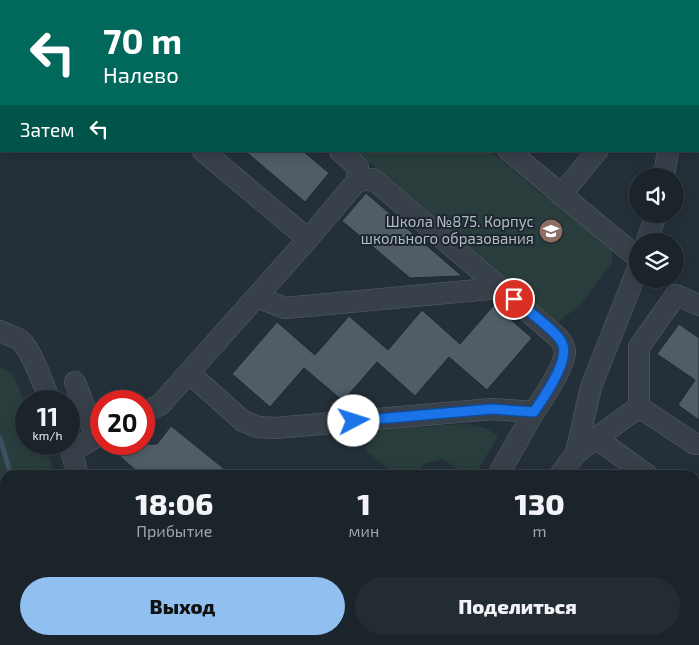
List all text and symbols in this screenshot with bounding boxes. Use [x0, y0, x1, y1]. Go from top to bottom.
text: 70 m [103, 19, 182, 61]
icon: left [20, 20, 85, 85]
text: Налево [103, 61, 179, 87]
icon: left [85, 115, 113, 143]
text: Затем [20, 118, 75, 141]
map controls [629, 168, 684, 288]
button: sound [629, 168, 684, 223]
place label: Школа №875. Корпус школьного образования [361, 212, 534, 247]
school or university icon: Школа №875. Корпус школьного образования [538, 218, 564, 244]
button: layers [629, 233, 684, 288]
pin [493, 278, 535, 320]
icon: arrive [500, 285, 528, 313]
speed limit sign: 20 [90, 390, 155, 455]
position arrow [327, 394, 379, 446]
text: 11 [37, 401, 58, 431]
text: km/h [33, 428, 62, 442]
text: 18:06 [135, 485, 213, 521]
text: 1 [357, 485, 371, 521]
text: 130 [515, 485, 565, 521]
text: Прибытие [136, 521, 212, 540]
text: мин [349, 521, 379, 540]
text: m [533, 521, 547, 540]
button: Выход [20, 577, 345, 635]
button: Поделиться [355, 577, 680, 635]

